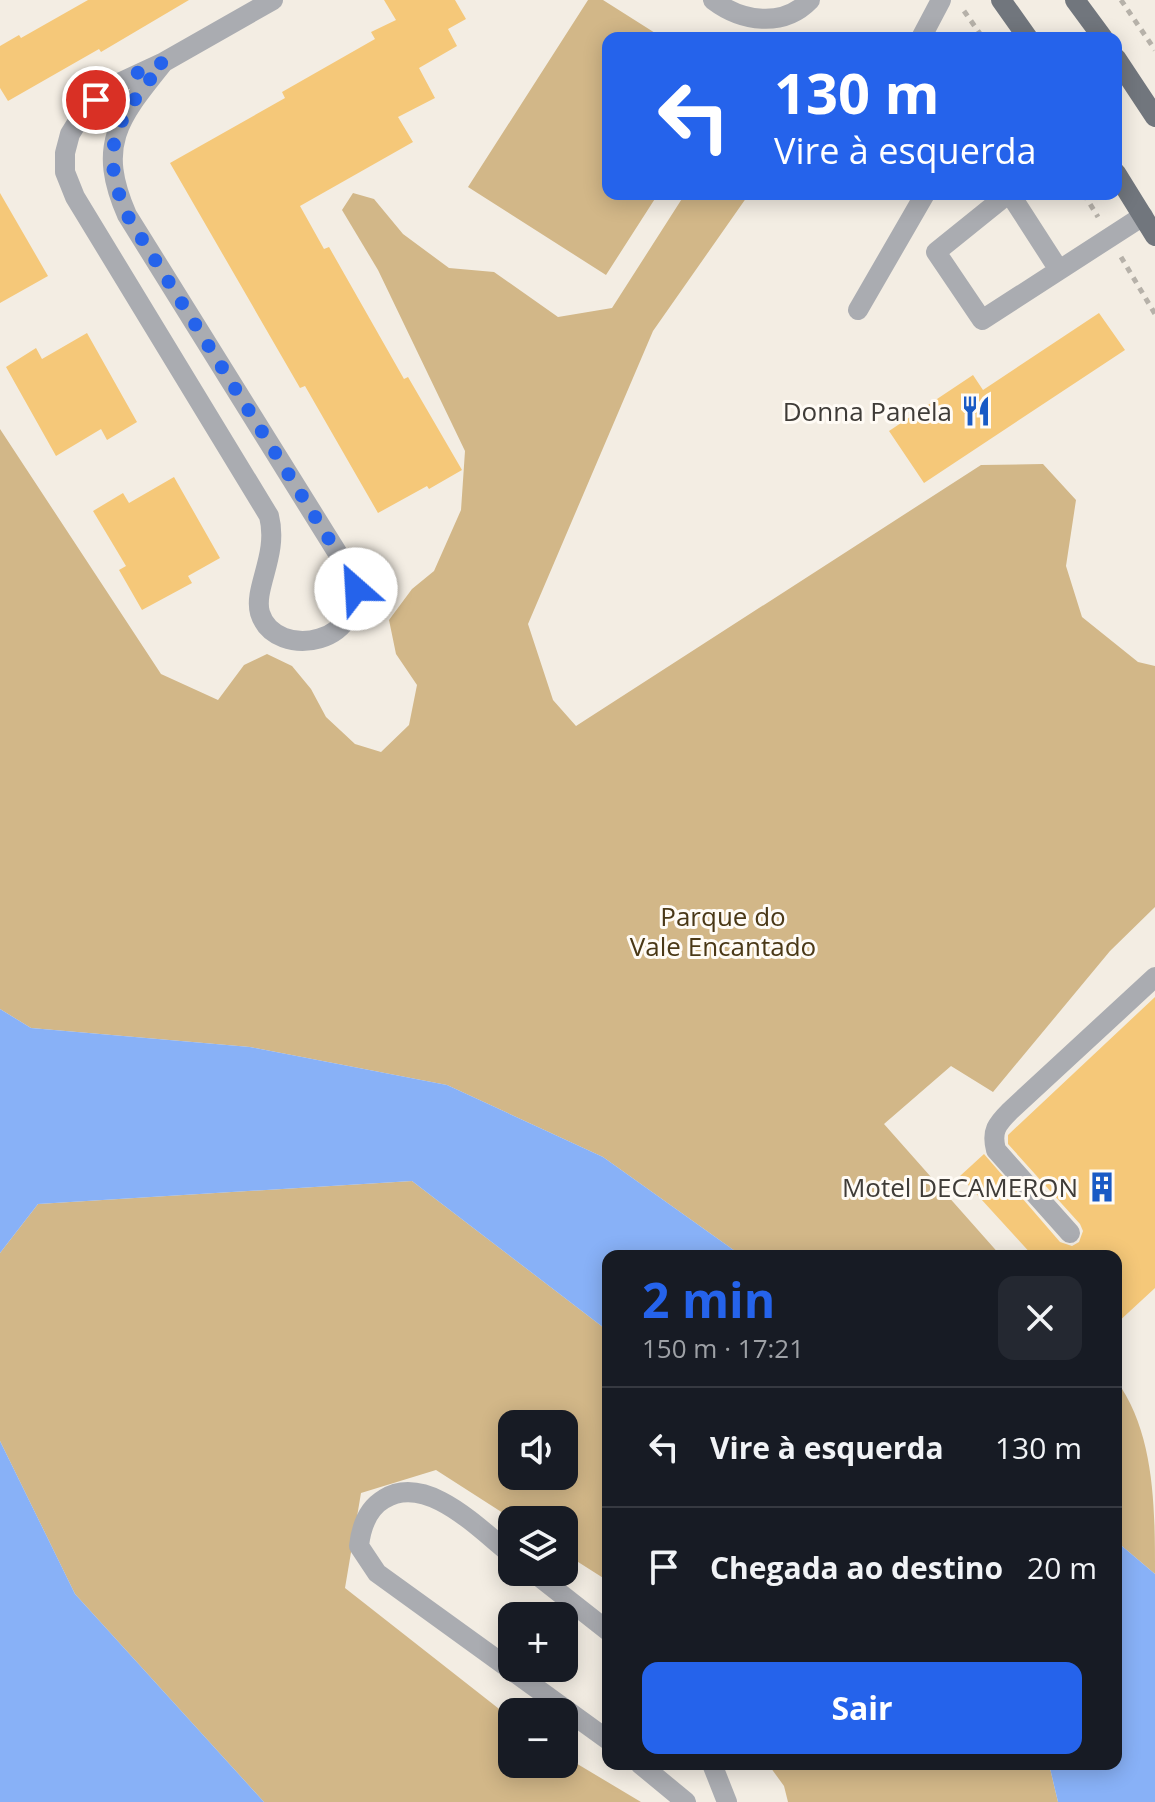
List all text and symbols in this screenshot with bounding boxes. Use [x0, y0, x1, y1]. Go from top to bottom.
text: 130 m [774, 54, 940, 130]
icon: left [642, 64, 746, 168]
pin [62, 66, 130, 134]
icon: arrive [74, 78, 118, 122]
text: Vire à esquerda [774, 126, 1037, 175]
place label: Donna Panela [783, 393, 952, 429]
restaurant icon: Donna Panela [959, 394, 993, 428]
position arrow [314, 547, 398, 631]
park label: Parque do Vale Encantado [630, 898, 816, 964]
place label: Motel DECAMERON [842, 1169, 1078, 1205]
building icon: Motel DECAMERON [1085, 1170, 1119, 1204]
text: 2 min [642, 1267, 775, 1332]
button: close [998, 1276, 1082, 1360]
text: 150 m · 17:21 [642, 1330, 804, 1366]
map controls [498, 1410, 578, 1778]
button: sound [498, 1410, 578, 1490]
icon: left [642, 1425, 686, 1469]
text: Vire à esquerda [710, 1427, 944, 1468]
text: 130 m [995, 1427, 1082, 1468]
button: layers [498, 1506, 578, 1586]
icon: arrive [642, 1545, 686, 1589]
text: Chegada ao destino [710, 1547, 1003, 1588]
text: 20 m [1027, 1547, 1097, 1588]
button: + [498, 1602, 578, 1682]
button: Sair [642, 1662, 1082, 1754]
button: − [498, 1698, 578, 1778]

